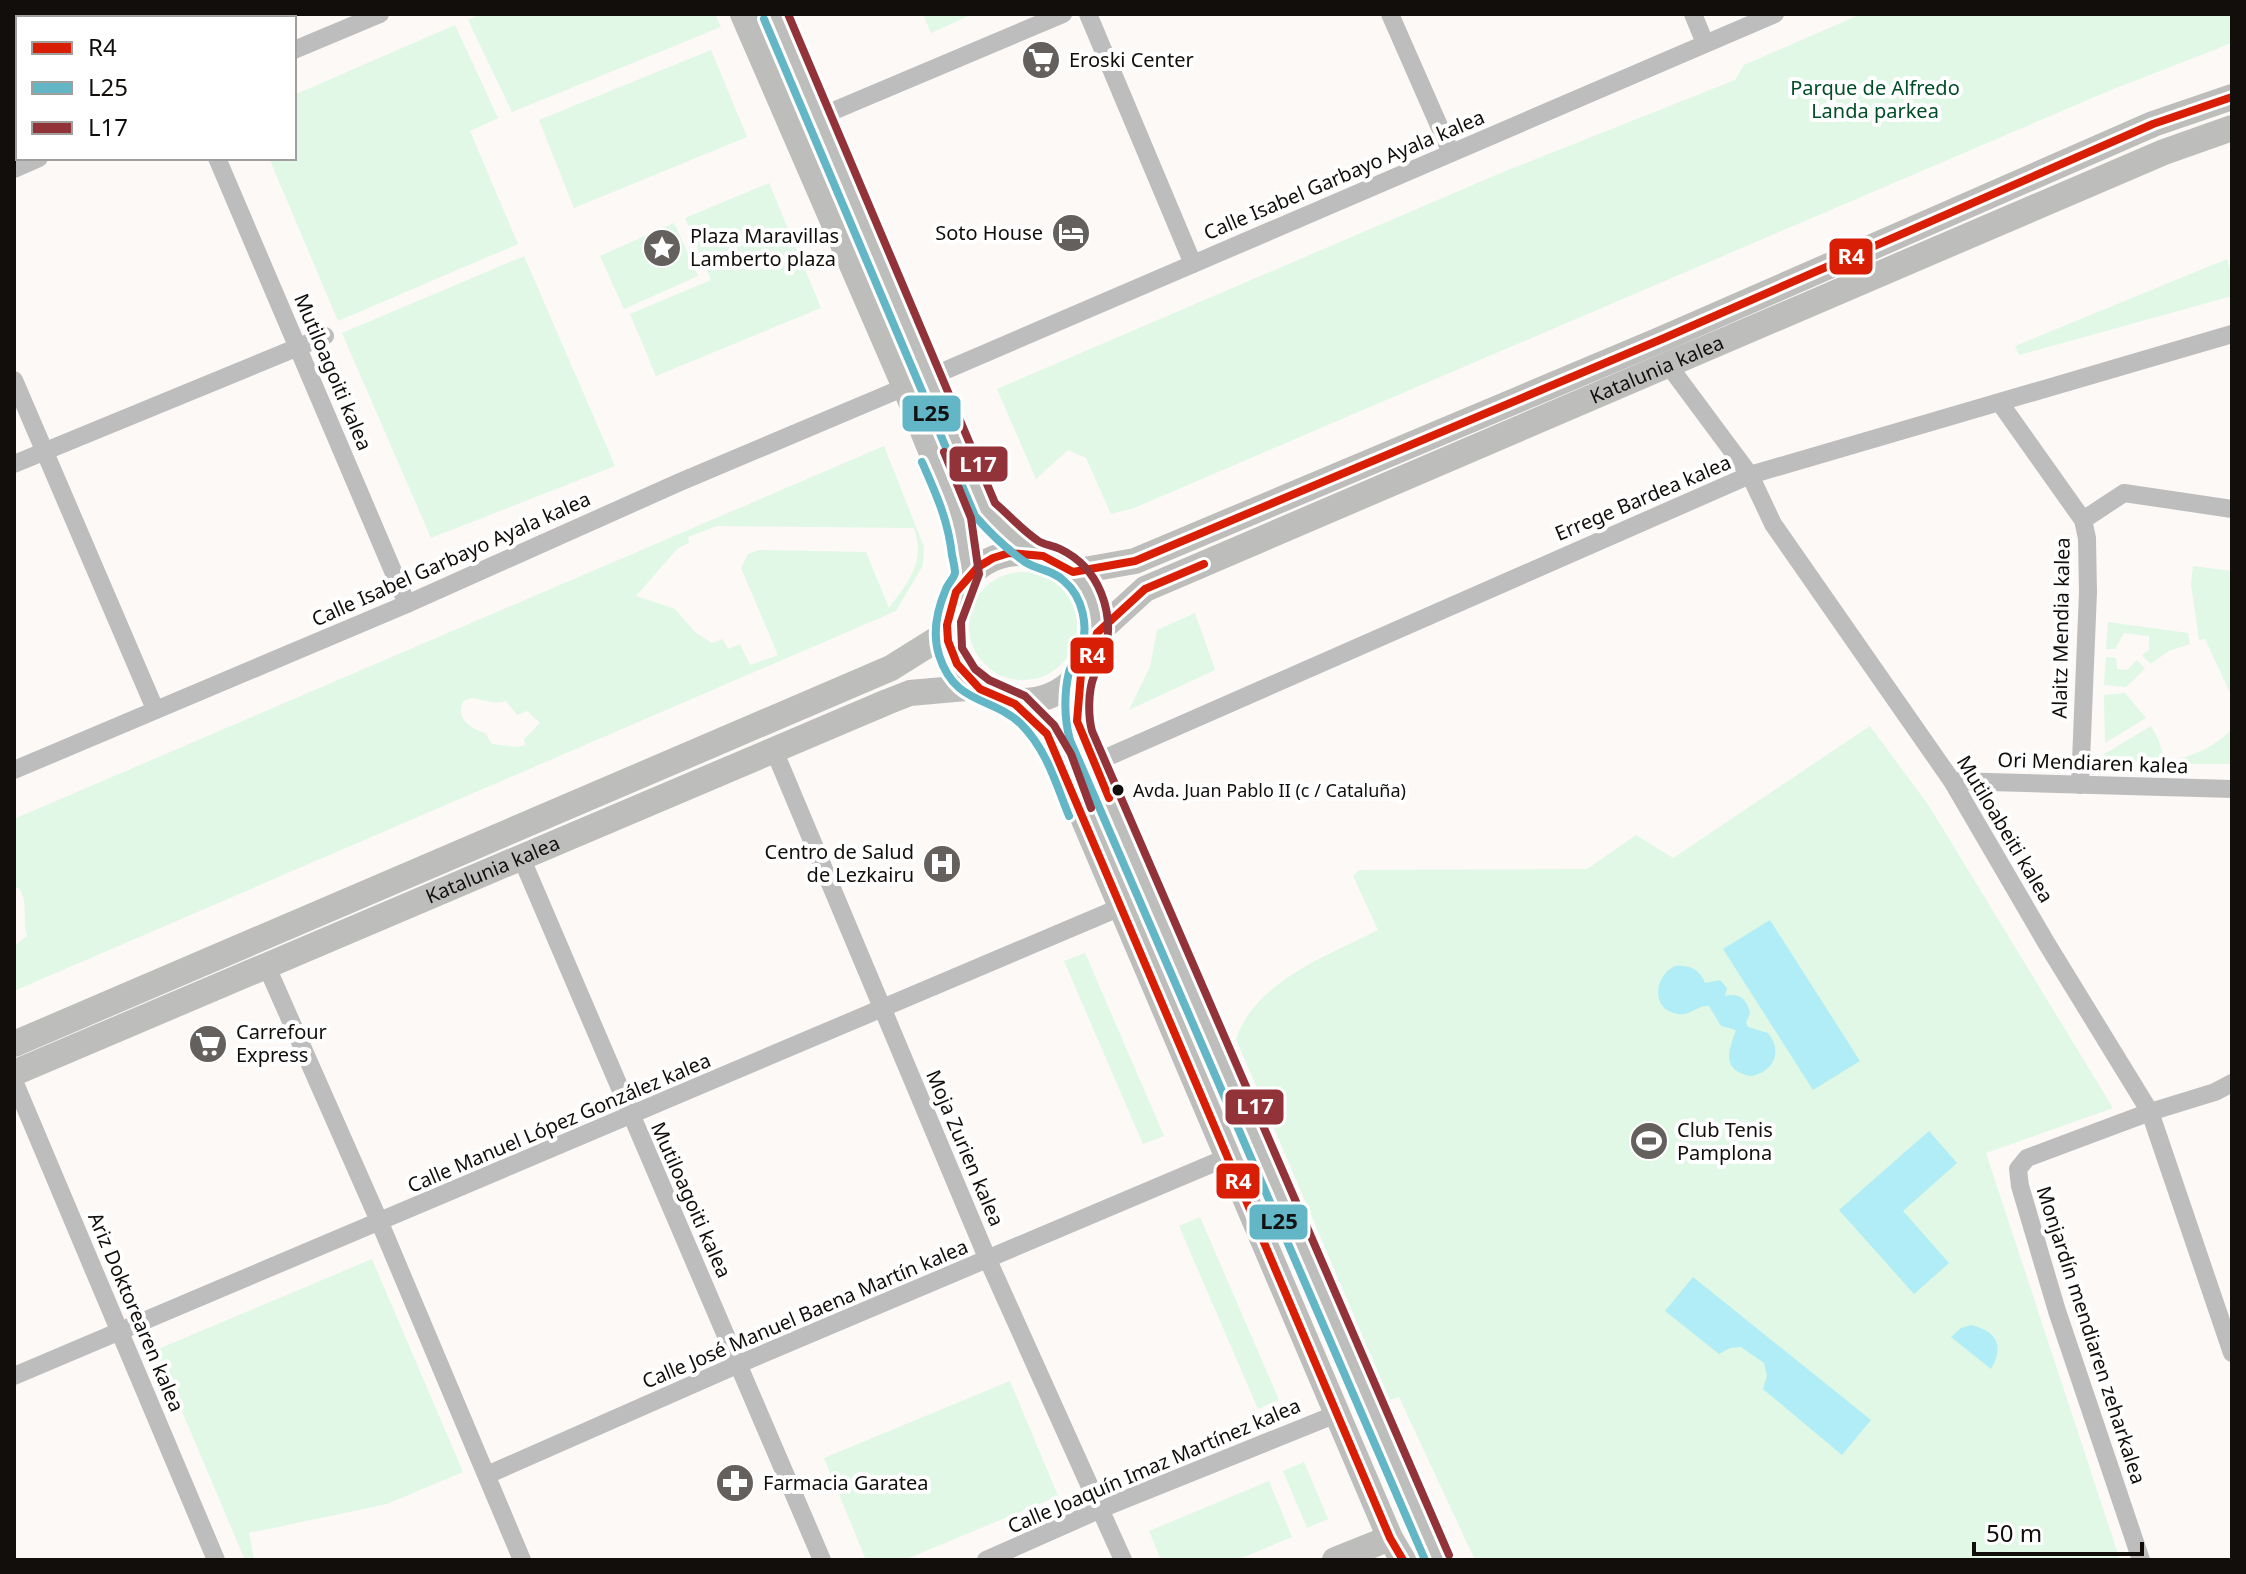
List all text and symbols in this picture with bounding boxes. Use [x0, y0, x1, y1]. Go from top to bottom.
legend [16, 16, 296, 160]
text: R4 [88, 30, 117, 63]
supermarket icon: Eroski Center [1020, 39, 1062, 81]
place label: Eroski Center [1069, 46, 1194, 73]
text: L25 [88, 70, 128, 103]
park label: Parque de Alfredo Landa parkea [1790, 74, 1960, 124]
street label: Calle Isabel Garbayo Ayala kalea [1199, 103, 1488, 246]
text: L17 [88, 110, 128, 143]
hotel icon: Soto House [1050, 212, 1092, 254]
place label: Soto House [935, 219, 1043, 246]
place label: Plaza Maravillas Lamberto plaza [690, 222, 839, 272]
place icon: Plaza Maravillas Lamberto plaza [641, 227, 683, 269]
line badge: R4 [1828, 237, 1874, 276]
text: R4 [1837, 240, 1865, 270]
street label: Mutiloagoiti kalea [288, 289, 379, 454]
street label: Katalunia kalea [1585, 328, 1728, 410]
line badge: L25 [901, 394, 962, 433]
text: L25 [912, 397, 950, 427]
line badge: L17 [948, 445, 1009, 483]
text: L17 [959, 448, 997, 478]
street label: Errege Bardea kalea [1551, 448, 1735, 547]
street label: Calle Isabel Garbayo Ayala kalea [307, 485, 595, 632]
street label: Alaitz Mendia kalea [2045, 537, 2076, 719]
line badge: R4 [1069, 636, 1115, 675]
text: R4 [1078, 639, 1106, 669]
street label: Ori Mendiaren kalea [1997, 746, 2189, 779]
street label: Mutiloabeiti kalea [1951, 750, 2060, 907]
place label: Avda. Juan Pablo II (c / Cataluña) [1133, 778, 1406, 802]
marker: Avda. Juan Pablo II (c / Cataluña) [1110, 782, 1126, 798]
street label: Katalunia kalea [421, 829, 564, 910]
place label: Centro de Salud de Lezkairu [765, 838, 914, 888]
hospital icon: Centro de Salud de Lezkairu [921, 843, 963, 885]
place label: Carrefour Express [236, 1018, 327, 1068]
supermarket icon: Carrefour Express [187, 1023, 229, 1065]
street label: Calle Manuel López González kalea [403, 1046, 715, 1199]
street label: Moja Zurien kalea [920, 1065, 1011, 1230]
line badge: L17 [1224, 1088, 1285, 1126]
text: L17 [1236, 1090, 1274, 1120]
place label: Club Tenis Pamplona [1677, 1116, 1773, 1166]
street label: Mutiloagoiti kalea [645, 1118, 738, 1282]
sports icon: Club Tenis Pamplona [1628, 1120, 1670, 1162]
line badge: R4 [1215, 1162, 1261, 1200]
text: R4 [1224, 1165, 1252, 1195]
street label: Monjardín mendiaren zeharkalea [2030, 1182, 2152, 1487]
line badge: L25 [1248, 1203, 1309, 1241]
text: L25 [1260, 1205, 1298, 1235]
street label: Ariz Doktorearen kalea [82, 1208, 191, 1416]
street label: Calle José Manuel Baena Martín kalea [638, 1232, 972, 1395]
street label: Calle Joaquín Imaz Martínez kalea [1003, 1391, 1304, 1540]
pharmacy icon: Farmacia Garatea [714, 1462, 756, 1504]
place label: Farmacia Garatea [763, 1469, 929, 1496]
scale bar [1974, 1506, 2142, 1556]
text: 50 m [1986, 1516, 2042, 1549]

